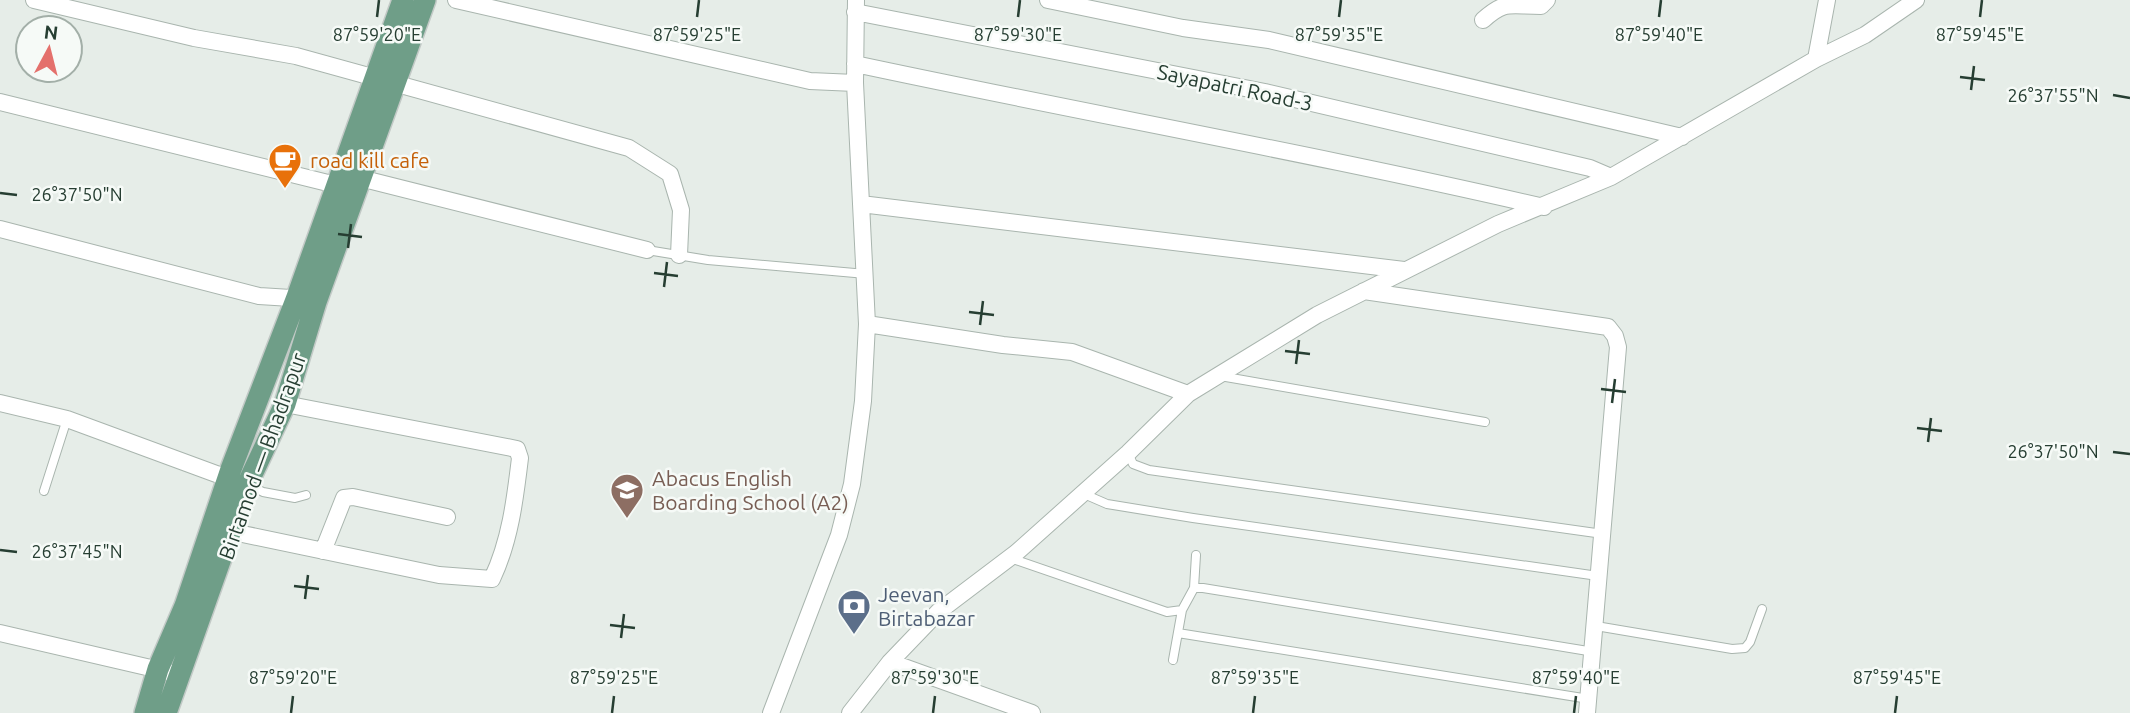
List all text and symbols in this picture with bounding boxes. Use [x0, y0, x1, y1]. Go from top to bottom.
north arrow [14, 14, 84, 84]
text: N [43, 20, 59, 44]
text: 87°59'20"E [333, 24, 421, 44]
text: 87°59'25"E [653, 24, 741, 44]
text: 87°59'30"E [974, 24, 1062, 44]
text: 87°59'35"E [1295, 24, 1383, 44]
text: 87°59'40"E [1615, 24, 1703, 44]
text: 87°59'45"E [1936, 24, 2024, 44]
street label: Sayapatri Road-3 [1155, 59, 1315, 115]
text: 26°37'55"N [2007, 85, 2099, 105]
cafe icon: road kill cafe [266, 141, 304, 190]
place label: road kill cafe [310, 148, 430, 172]
text: 26°37'50"N [31, 184, 123, 204]
street label: Birtamod — Bhadrapur [213, 349, 311, 563]
text: 26°37'50"N [2007, 441, 2099, 461]
place label: Abacus English Boarding School (A2) [652, 466, 849, 514]
school or university icon: Abacus English Boarding School (A2) [608, 471, 646, 520]
text: 26°37'45"N [31, 541, 123, 561]
place label: Jeevan, Birtabazar [878, 582, 975, 630]
bank icon: Jeevan, Birtabazar [835, 587, 873, 636]
text: 87°59'20"E [249, 667, 337, 687]
text: 87°59'25"E [570, 667, 658, 687]
text: 87°59'30"E [891, 667, 979, 687]
text: 87°59'35"E [1211, 667, 1299, 687]
text: 87°59'40"E [1532, 667, 1620, 687]
text: 87°59'45"E [1853, 667, 1941, 687]

